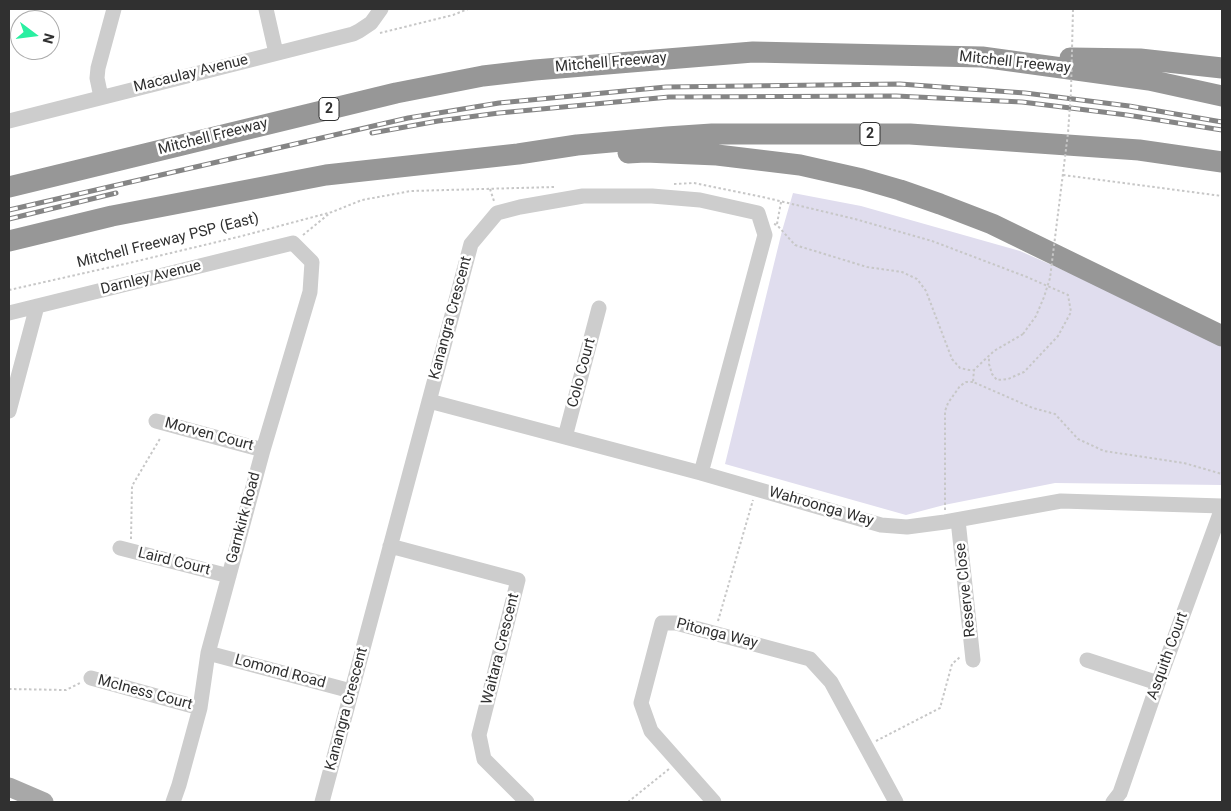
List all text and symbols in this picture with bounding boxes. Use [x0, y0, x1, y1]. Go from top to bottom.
north arrow [10, 10, 60, 60]
text: N [40, 32, 58, 45]
street label: Mitchell Freeway [958, 48, 1072, 78]
street label: Mitchell Freeway [554, 49, 668, 77]
street label: Macaulay Avenue [132, 51, 250, 97]
road number: 2 [319, 98, 339, 120]
street label: Mitchell Freeway [156, 115, 270, 159]
road number: 2 [860, 122, 880, 146]
street label: Mitchell Freeway PSP (East) [75, 210, 261, 272]
street label: Kanangra Crescent [426, 254, 476, 382]
street label: Darnley Avenue [99, 257, 203, 299]
street label: Colo Court [564, 336, 600, 410]
street label: Morven Court [163, 415, 255, 455]
street label: Garnkirk Road [223, 470, 265, 566]
street label: Wahroonga Way [766, 483, 876, 531]
street label: Reserve Close [952, 542, 980, 638]
street label: Laird Court [136, 544, 212, 580]
street label: Waitara Crescent [478, 592, 524, 706]
street label: Asquith Court [1144, 610, 1192, 702]
street label: Pitonga Way [674, 615, 760, 653]
street label: Kanangra Crescent [322, 645, 372, 773]
street label: Lomond Road [233, 651, 327, 693]
street label: McIness Court [96, 672, 194, 714]

